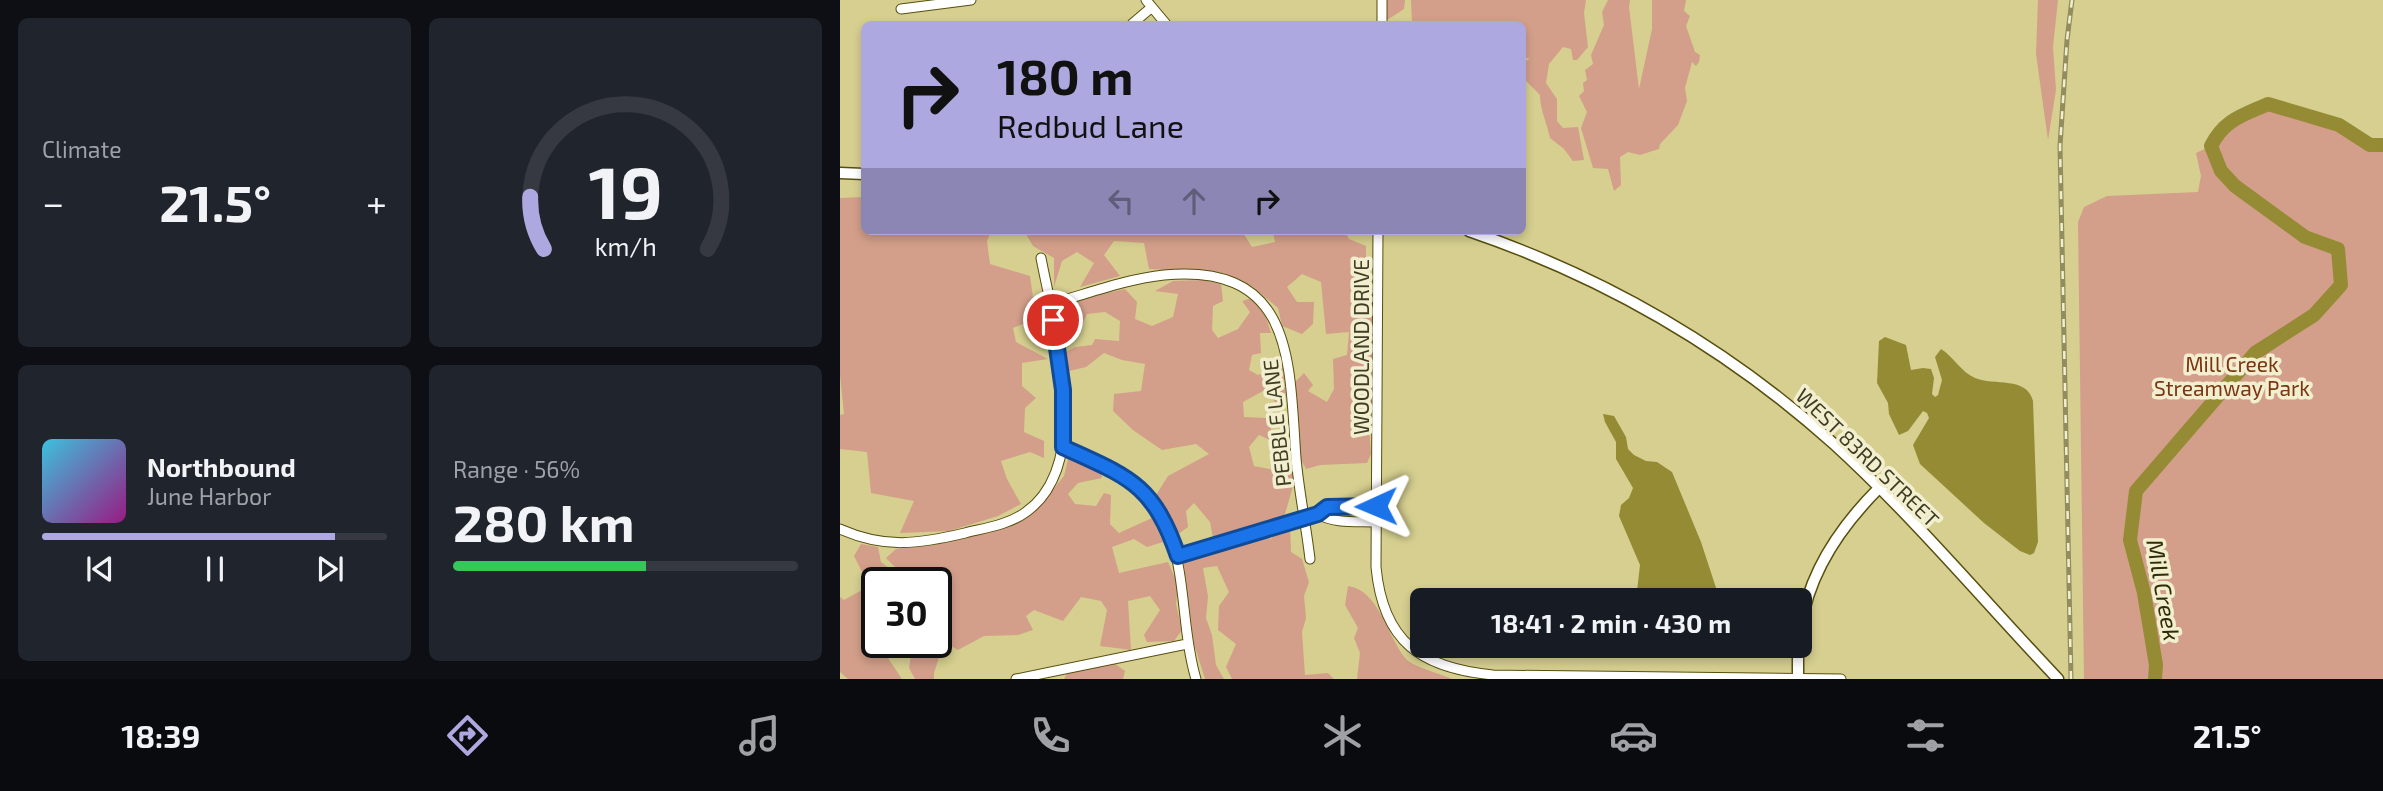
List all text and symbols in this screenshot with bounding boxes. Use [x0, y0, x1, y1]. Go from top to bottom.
text: 180 m [997, 46, 1133, 105]
icon: right [882, 49, 973, 140]
text: Redbud Lane [997, 106, 1184, 144]
text: Climate [42, 135, 122, 163]
text: 19 [588, 146, 663, 234]
text: 21.5° [159, 170, 271, 232]
text: − [42, 179, 64, 225]
text: + [366, 179, 387, 225]
icon: left [1102, 182, 1140, 220]
icon: ahead [1175, 182, 1213, 220]
icon: right [1248, 182, 1286, 220]
text: km/h [594, 230, 657, 260]
street label: WOODLAND DRIVE [1348, 259, 1373, 435]
pin [1023, 290, 1083, 350]
icon: arrive [1034, 301, 1072, 339]
park label: Mill Creek Streamway Park [2154, 351, 2310, 400]
street label: PEBBLE LANE [1257, 358, 1295, 488]
street label: WEST 83RD STREET [1791, 383, 1945, 531]
text: Northbound [147, 451, 296, 482]
text: Range · 56% [453, 455, 580, 483]
position arrow [1339, 469, 1413, 543]
text: June Harbor [147, 482, 271, 510]
text: 280 km [453, 490, 635, 552]
water label: Mill Creek [2141, 537, 2187, 643]
icon: previous [81, 550, 119, 588]
icon: pause [196, 550, 234, 588]
icon: next [311, 550, 349, 588]
speed limit sign: 30 [861, 567, 952, 658]
text: 18:41 · 2 min · 430 m [1491, 607, 1731, 638]
icon: directions [443, 711, 492, 760]
icon: music [735, 711, 784, 760]
icon: phone [1026, 711, 1075, 760]
icon: climate [1318, 711, 1367, 760]
icon: car [1609, 711, 1658, 760]
icon: filters [1901, 711, 1950, 760]
text: 18:39 [121, 716, 200, 754]
text: 21.5° [2193, 716, 2262, 754]

